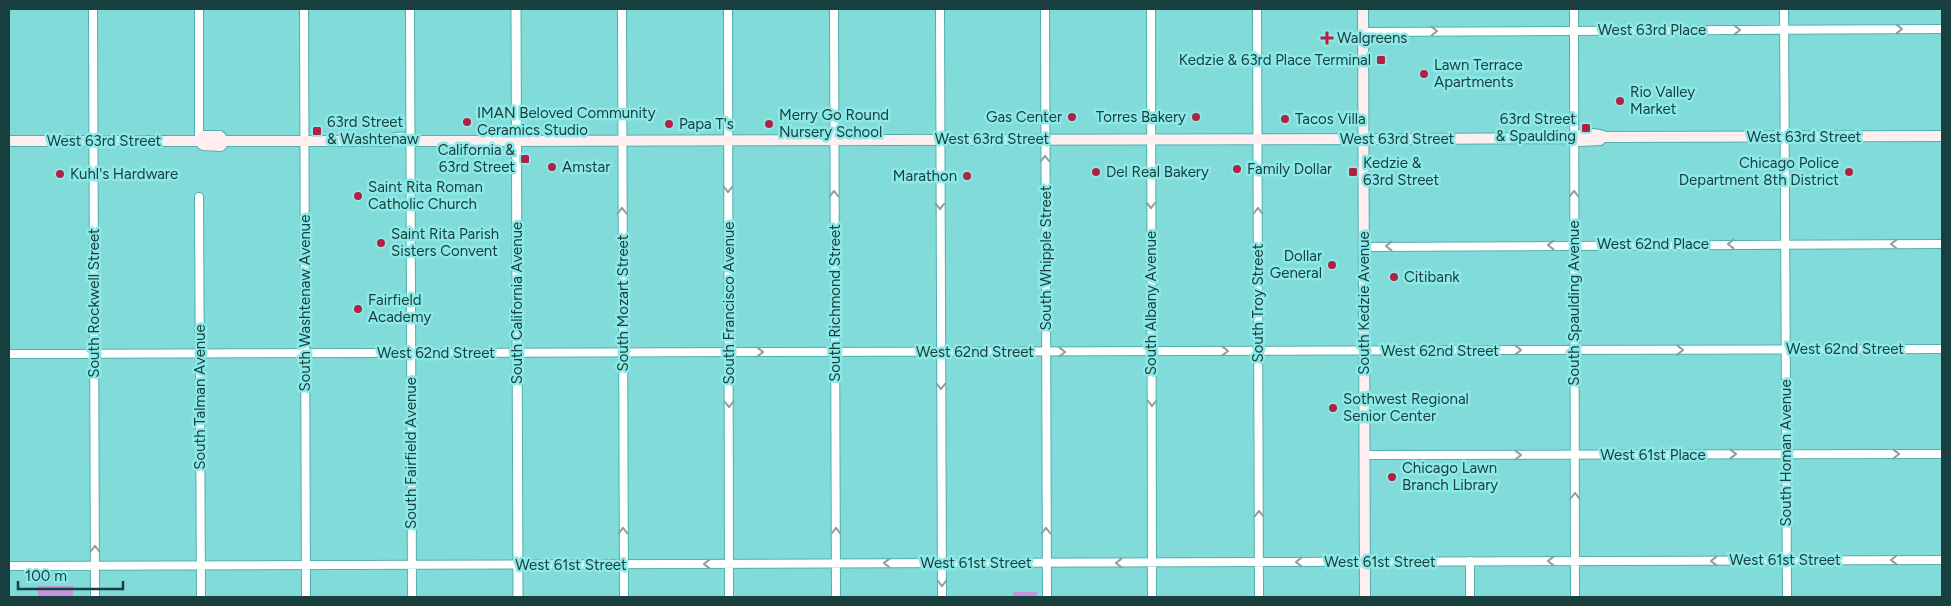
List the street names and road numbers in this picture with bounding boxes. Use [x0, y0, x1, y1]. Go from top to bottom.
street label: West 63rd Place [1598, 21, 1706, 39]
street label: West 63rd Street [1747, 128, 1862, 146]
street label: West 63rd Street [935, 130, 1050, 148]
street label: West 63rd Street [1340, 130, 1455, 148]
street label: West 63rd Street [47, 132, 162, 150]
street label: South Whipple Street [1037, 185, 1055, 331]
street label: South Washtenaw Avenue [296, 215, 314, 391]
street label: South Spaulding Avenue [1565, 220, 1583, 386]
street label: South California Avenue [508, 222, 526, 384]
street label: South Francisco Avenue [720, 222, 738, 384]
street label: South Richmond Street [826, 224, 844, 382]
street label: South Rockwell Street [85, 228, 103, 378]
street label: South Albany Avenue [1142, 231, 1160, 375]
street label: South Kedzie Avenue [1355, 231, 1373, 375]
street label: South Mozart Street [614, 234, 632, 371]
street label: West 62nd Place [1597, 235, 1709, 253]
street label: South Troy Street [1249, 243, 1267, 362]
street label: South Talman Avenue [191, 324, 209, 470]
street label: West 62nd Street [1786, 340, 1904, 358]
street label: West 62nd Street [1381, 342, 1499, 360]
street label: West 62nd Street [916, 343, 1034, 361]
street label: West 62nd Street [377, 344, 495, 362]
street label: South Fairfield Avenue [402, 377, 420, 529]
street label: South Homan Avenue [1777, 379, 1795, 527]
street label: West 61st Place [1600, 446, 1706, 464]
street label: West 61st Street [1729, 551, 1841, 569]
street label: West 61st Street [1324, 553, 1436, 571]
street label: West 61st Street [920, 554, 1032, 572]
street label: West 61st Street [515, 556, 627, 574]

